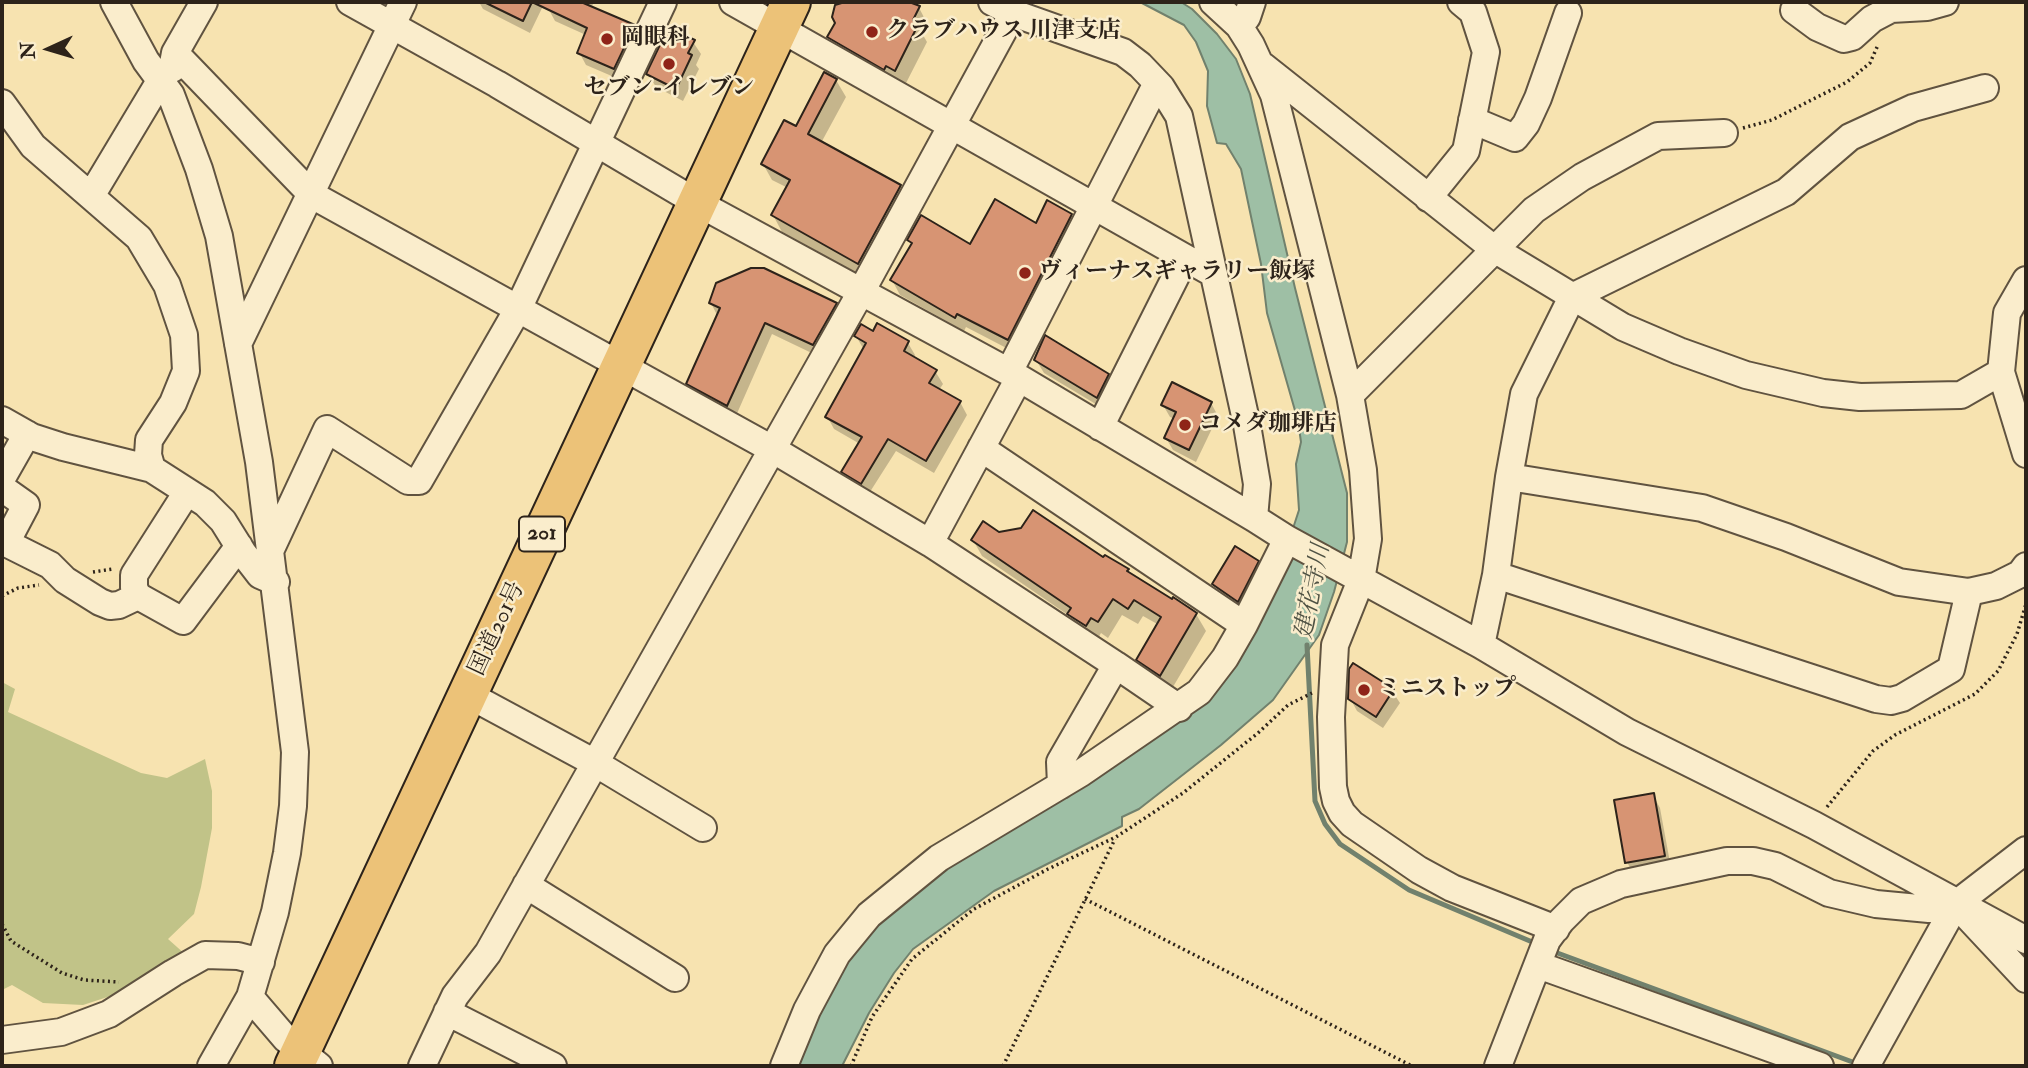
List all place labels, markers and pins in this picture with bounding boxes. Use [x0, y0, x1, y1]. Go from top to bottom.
place label: クラブハウス 川津支店 [886, 18, 1121, 46]
marker: クラブハウス 川津支店 [864, 24, 880, 40]
place label: 岡眼科 [621, 25, 690, 53]
marker: 岡眼科 [599, 31, 615, 47]
marker: セブン-イレブン [661, 56, 677, 72]
place label: セブン-イレブン [584, 75, 754, 103]
place label: ヴィーナスギャラリー飯塚 [1039, 259, 1315, 287]
marker: ヴィーナスギャラリー飯塚 [1017, 265, 1033, 281]
place label: コメダ珈琲店 [1199, 411, 1337, 439]
marker: コメダ珈琲店 [1177, 417, 1193, 433]
place label: ミニストップ [1378, 676, 1516, 704]
marker: ミニストップ [1356, 682, 1372, 698]

